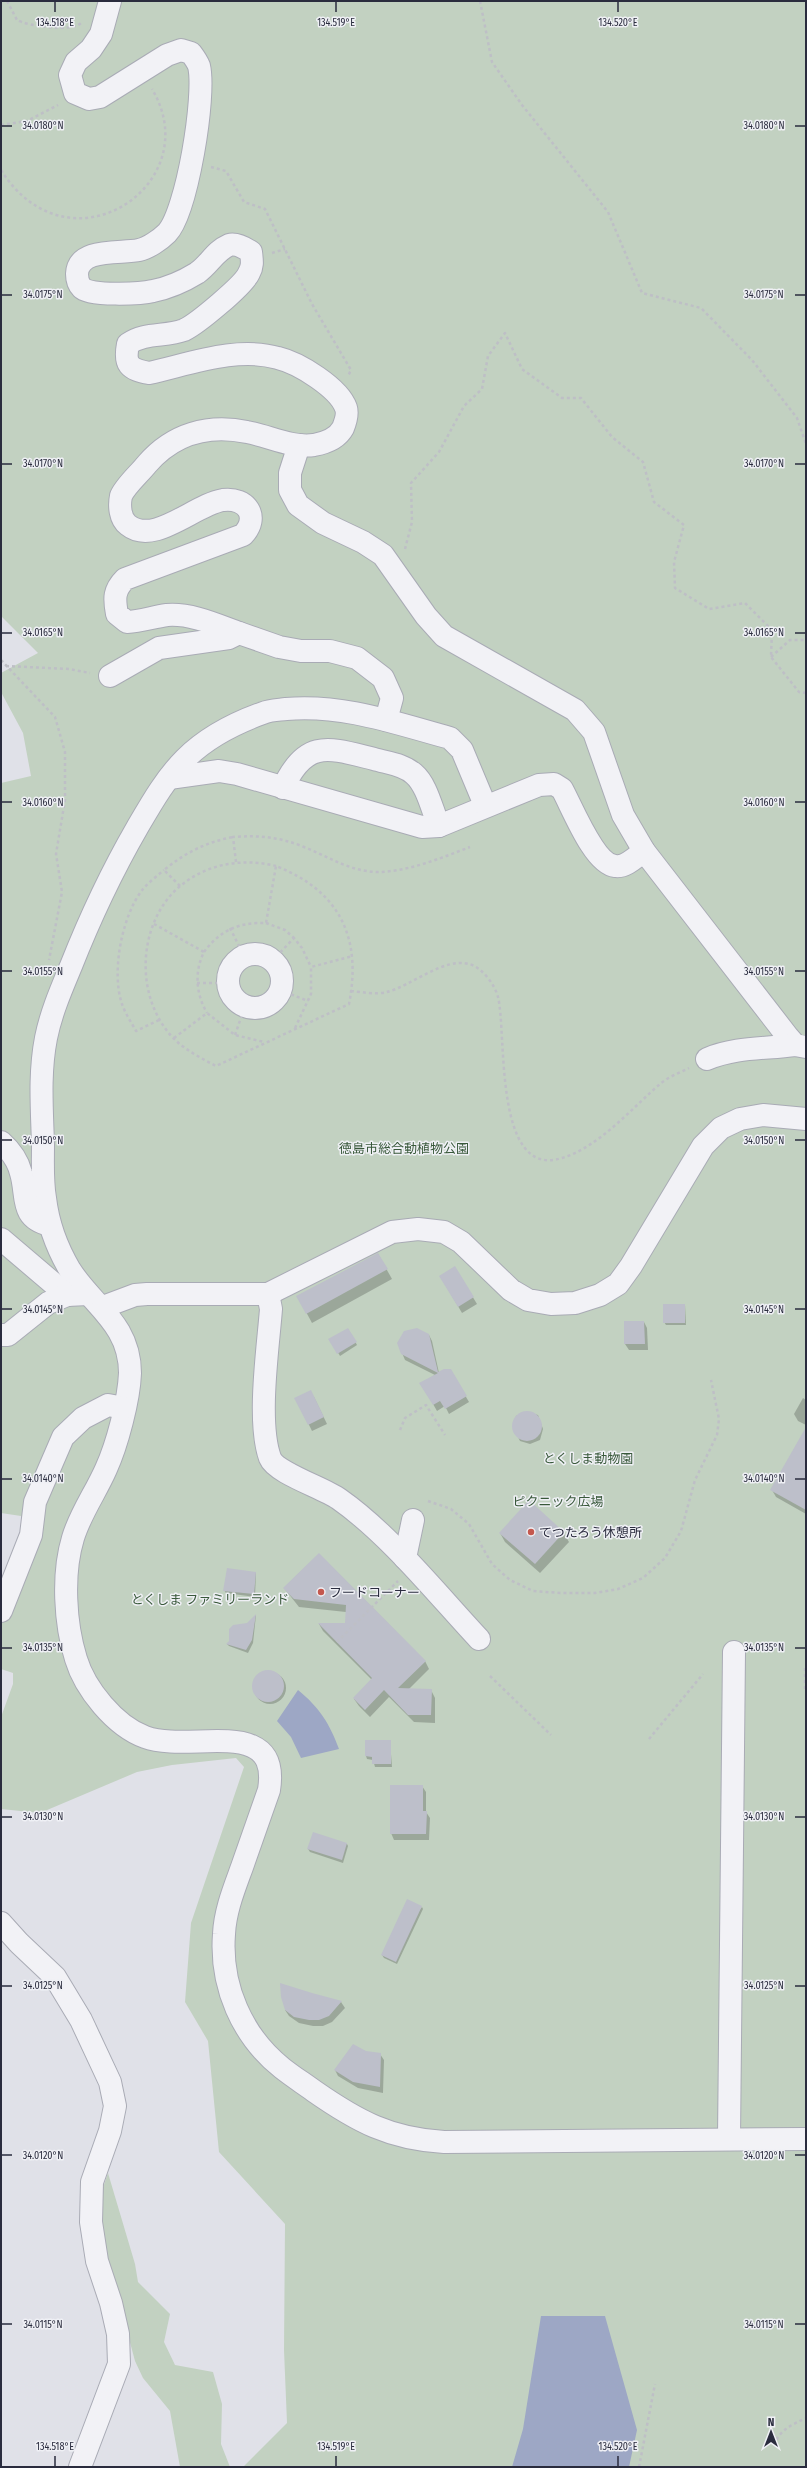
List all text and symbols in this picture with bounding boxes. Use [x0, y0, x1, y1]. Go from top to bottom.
text: 134.518°E [36, 17, 74, 29]
text: 134.519°E [317, 17, 355, 29]
text: 134.520°E [599, 17, 638, 29]
text: 34.0180°N [22, 120, 64, 132]
text: 34.0180°N [743, 120, 785, 132]
text: 34.0175°N [23, 289, 63, 301]
text: 34.0175°N [744, 289, 784, 301]
text: 34.0170°N [23, 458, 63, 470]
text: 34.0170°N [744, 458, 784, 470]
text: 34.0165°N [23, 627, 63, 639]
text: 34.0165°N [744, 627, 784, 639]
text: 34.0160°N [22, 797, 64, 809]
text: 34.0160°N [743, 797, 785, 809]
text: 34.0155°N [23, 966, 63, 978]
text: 34.0155°N [744, 966, 784, 978]
text: 34.0150°N [23, 1135, 63, 1147]
text: 34.0150°N [744, 1135, 784, 1147]
park label: 徳島市総合動植物公園 [339, 1141, 469, 1156]
text: 34.0145°N [23, 1304, 63, 1316]
text: 34.0145°N [744, 1304, 784, 1316]
park label: とくしま動物園 [543, 1451, 633, 1466]
text: 34.0140°N [23, 1473, 63, 1485]
text: 34.0140°N [744, 1473, 784, 1485]
park label: ピクニック広場 [512, 1494, 604, 1509]
place label: てつたろう休憩所 [539, 1525, 642, 1540]
marker: てつたろう休憩所 [526, 1527, 536, 1537]
place label: フードコーナー [329, 1585, 420, 1600]
marker: フードコーナー [316, 1587, 326, 1597]
park label: とくしま ファミリーランド [131, 1592, 289, 1607]
text: 34.0135°N [23, 1642, 63, 1654]
text: 34.0135°N [744, 1642, 784, 1654]
text: 34.0130°N [23, 1811, 63, 1823]
text: 34.0130°N [744, 1811, 784, 1823]
text: 34.0125°N [23, 1980, 63, 1992]
text: 34.0125°N [744, 1980, 784, 1992]
text: 34.0120°N [23, 2150, 63, 2162]
text: 34.0120°N [744, 2150, 784, 2162]
text: 34.0115°N [23, 2319, 63, 2331]
text: 34.0115°N [744, 2319, 784, 2331]
north arrow [751, 2412, 791, 2452]
text: N [768, 2416, 774, 2429]
text: 134.518°E [36, 2441, 74, 2453]
text: 134.519°E [317, 2441, 355, 2453]
text: 134.520°E [599, 2441, 638, 2453]

